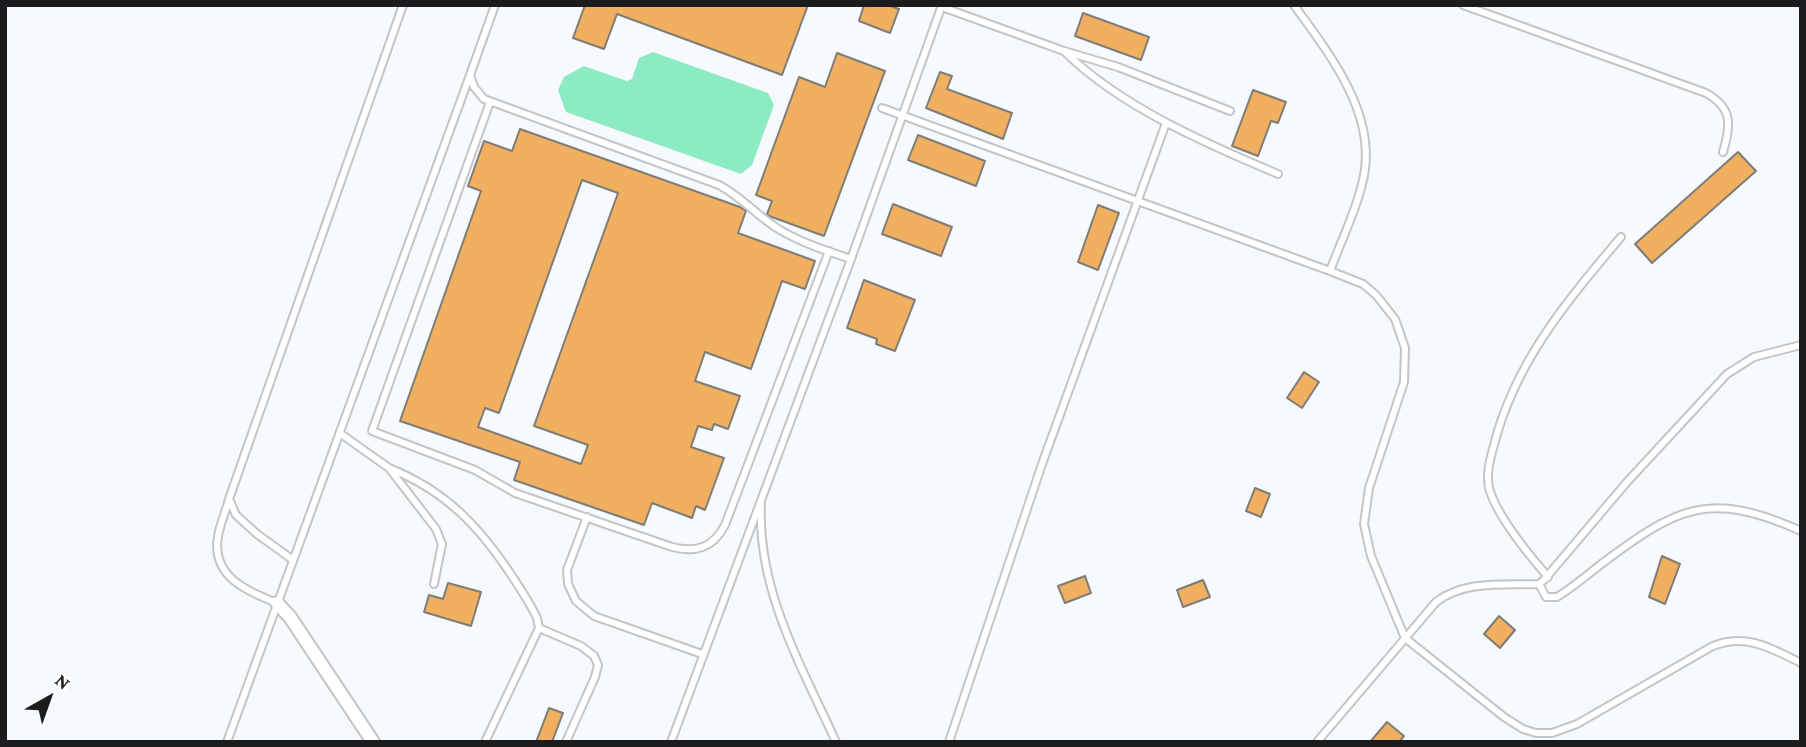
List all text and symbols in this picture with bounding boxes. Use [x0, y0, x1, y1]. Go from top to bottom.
north arrow [14, 663, 84, 733]
text: N [51, 669, 75, 694]

